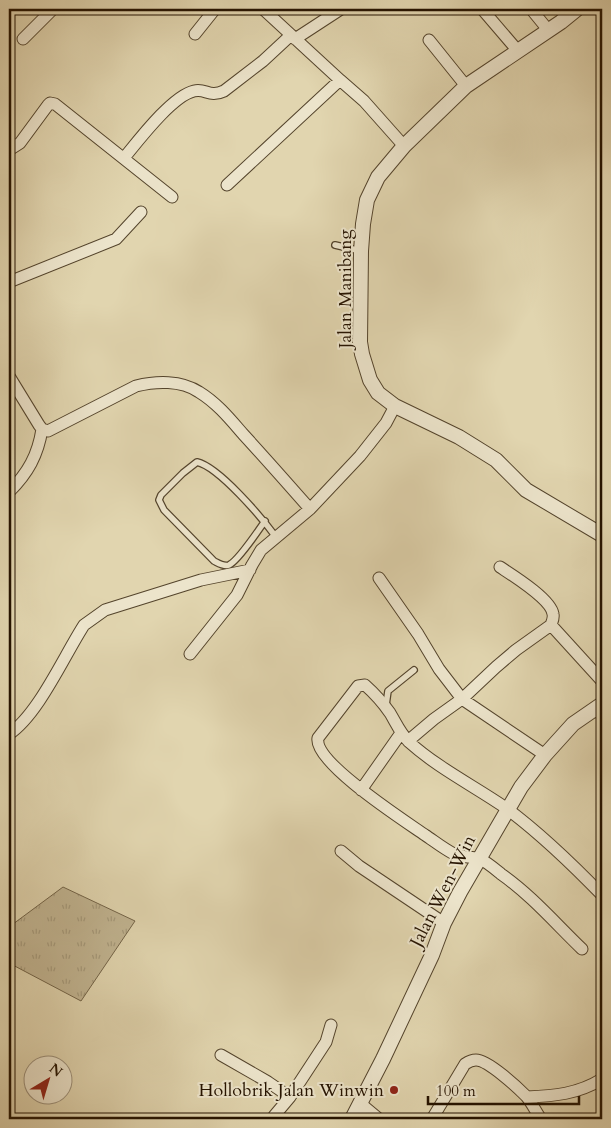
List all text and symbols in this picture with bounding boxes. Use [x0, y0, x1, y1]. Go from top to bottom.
street label: Jalan Manibang [333, 229, 358, 352]
street label: Jalan Wen-Win [403, 830, 482, 954]
north arrow [22, 1056, 72, 1106]
text: N [45, 1059, 66, 1081]
scale bar [428, 1073, 580, 1105]
place label: Hollobrik Jalan Winwin [198, 1078, 385, 1103]
text: 100 m [436, 1081, 476, 1101]
marker: Hollobrik Jalan Winwin [388, 1084, 400, 1096]

